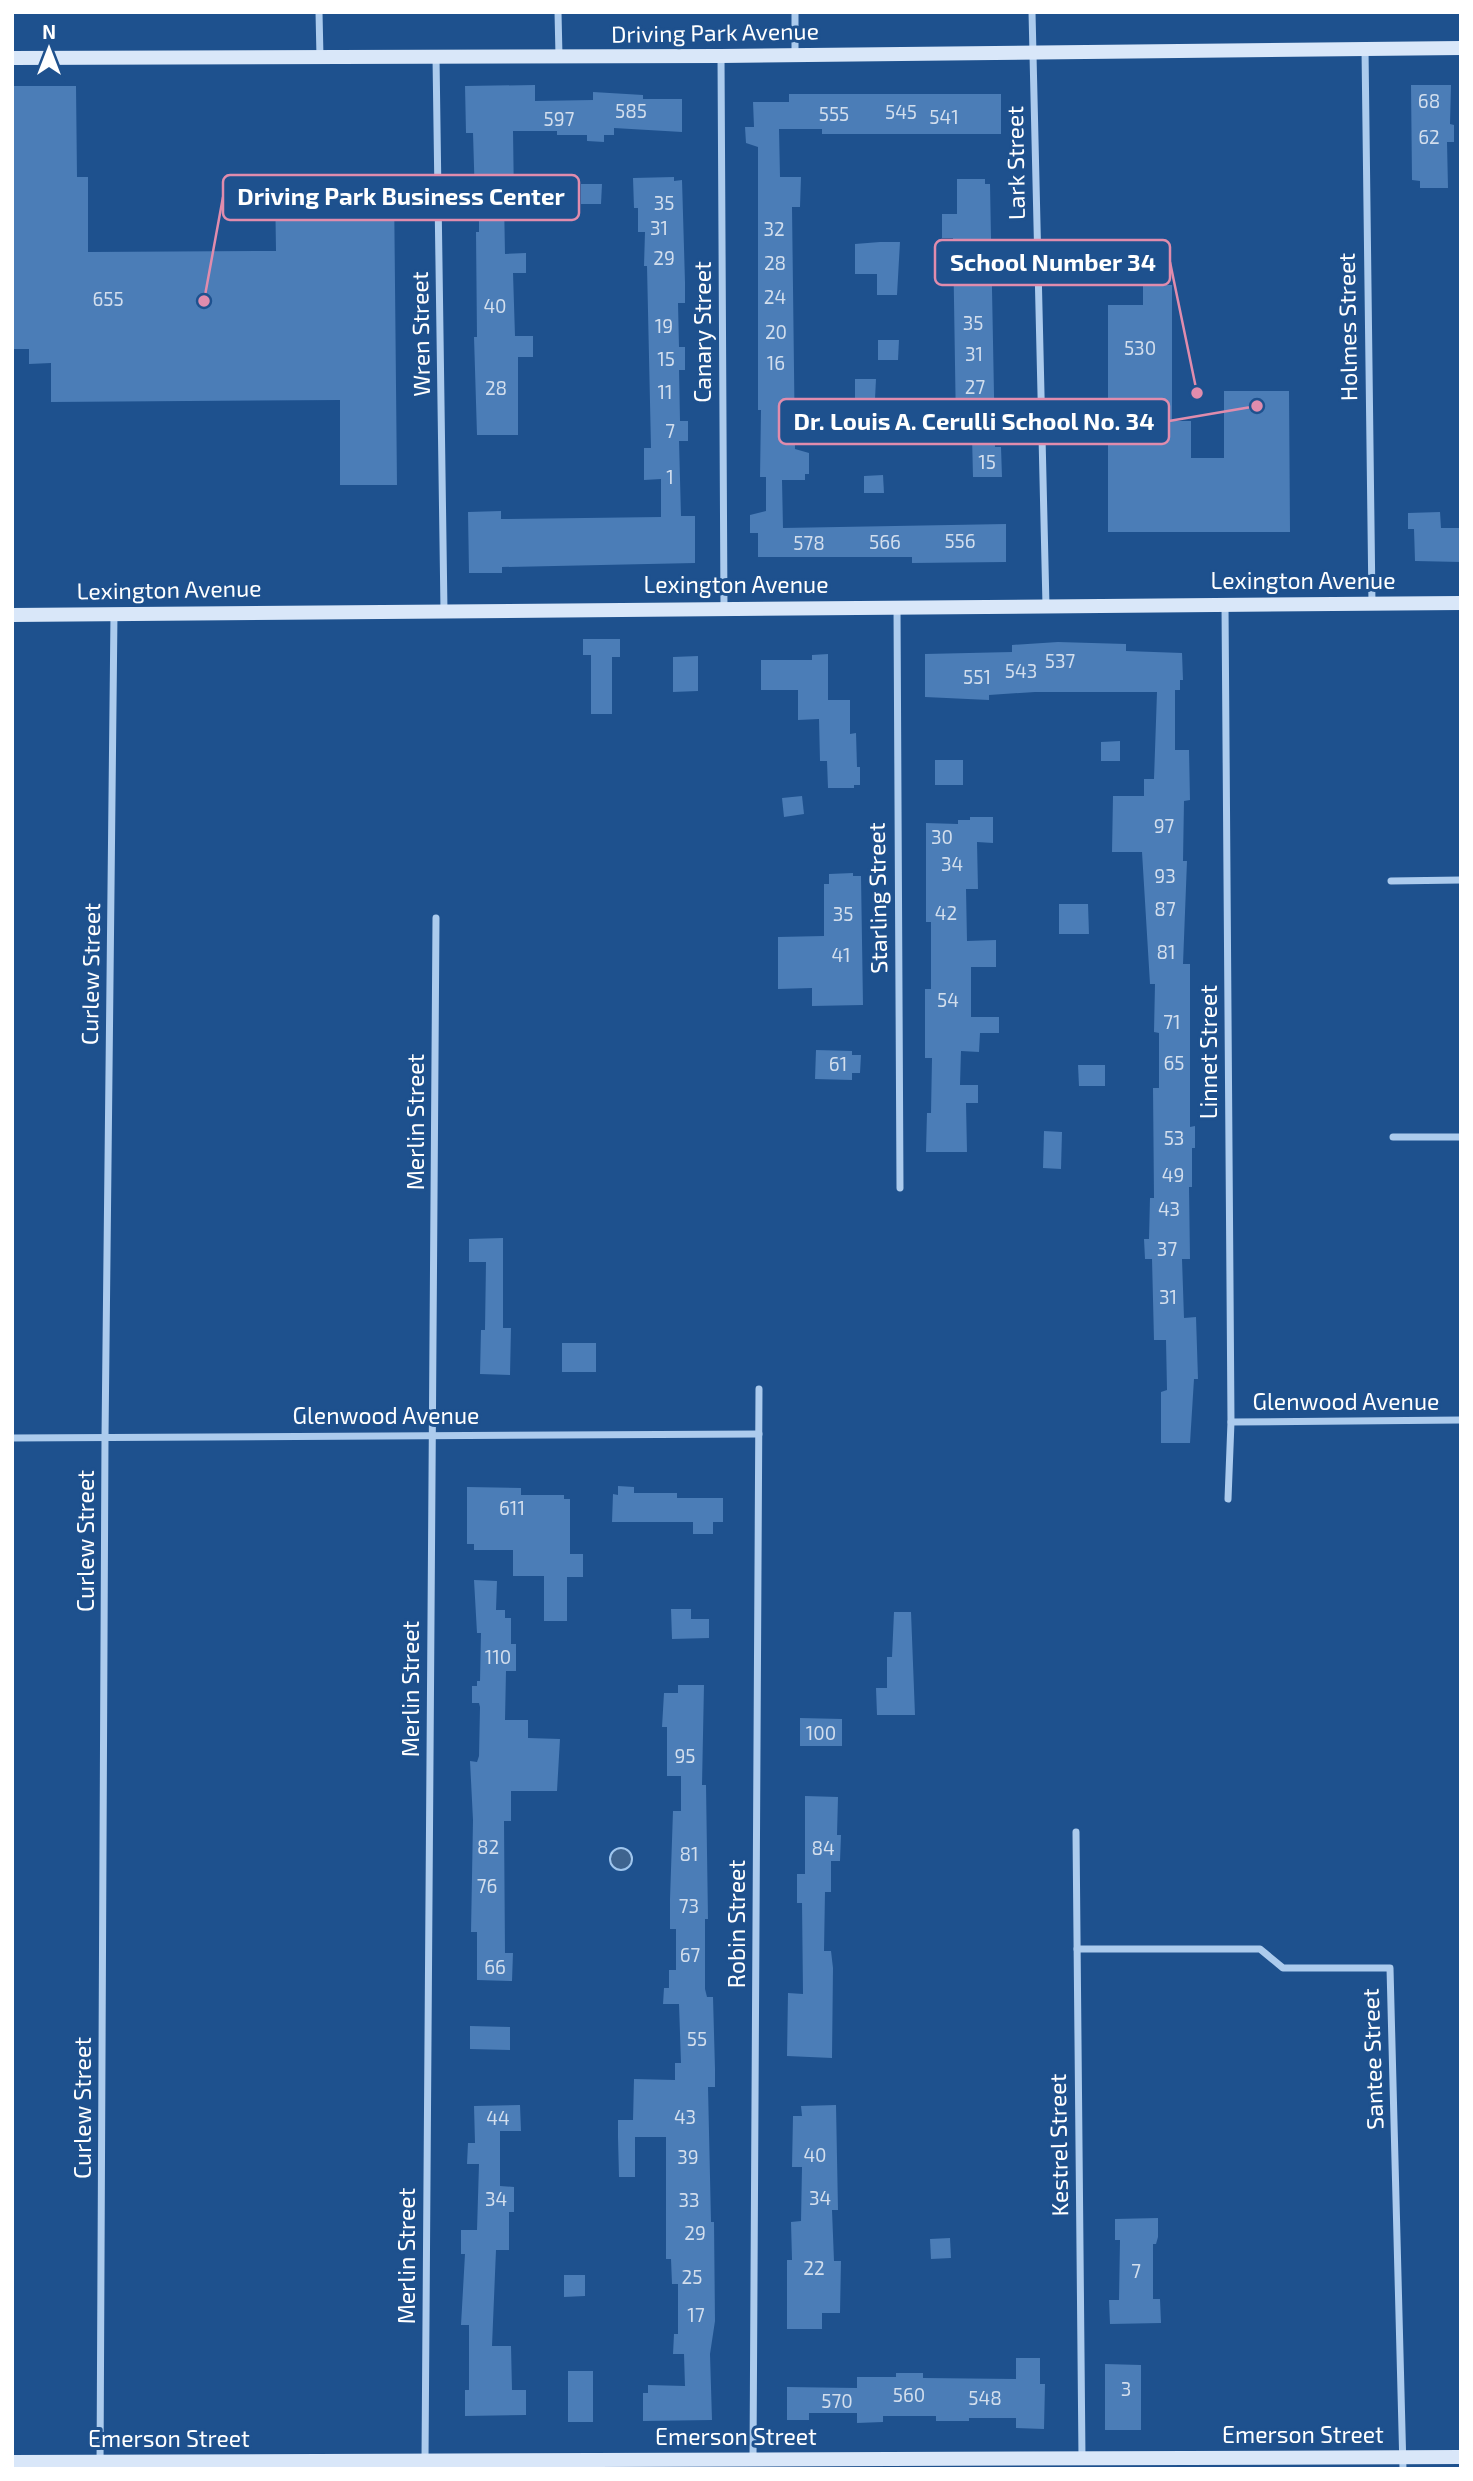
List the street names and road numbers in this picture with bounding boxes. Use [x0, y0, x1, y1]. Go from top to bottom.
street label: Driving Park Avenue [611, 16, 819, 48]
street label: Lark Street [1000, 105, 1030, 220]
street label: Holmes Street [1332, 252, 1362, 402]
street label: Canary Street [688, 261, 716, 403]
street label: Wren Street [405, 271, 435, 397]
street label: Lexington Avenue [1210, 566, 1396, 594]
street label: Lexington Avenue [643, 570, 829, 598]
street label: Lexington Avenue [76, 573, 262, 605]
street label: Starling Street [862, 822, 892, 974]
street label: Curlew Street [75, 902, 105, 1045]
street label: Linnet Street [1194, 985, 1222, 1119]
street label: Merlin Street [401, 1053, 429, 1190]
street label: Glenwood Avenue [1253, 1387, 1439, 1415]
street label: Glenwood Avenue [293, 1401, 479, 1429]
street label: Curlew Street [71, 1470, 99, 1612]
street label: Merlin Street [396, 1620, 424, 1757]
street label: Robin Street [722, 1860, 750, 1988]
street label: Santee Street [1356, 1988, 1388, 2130]
street label: Curlew Street [68, 2037, 96, 2179]
street label: Kestrel Street [1043, 2073, 1073, 2217]
street label: Merlin Street [392, 2187, 420, 2324]
street label: Emerson Street [1222, 2420, 1384, 2448]
street label: Emerson Street [655, 2422, 817, 2450]
street label: Emerson Street [88, 2424, 250, 2452]

